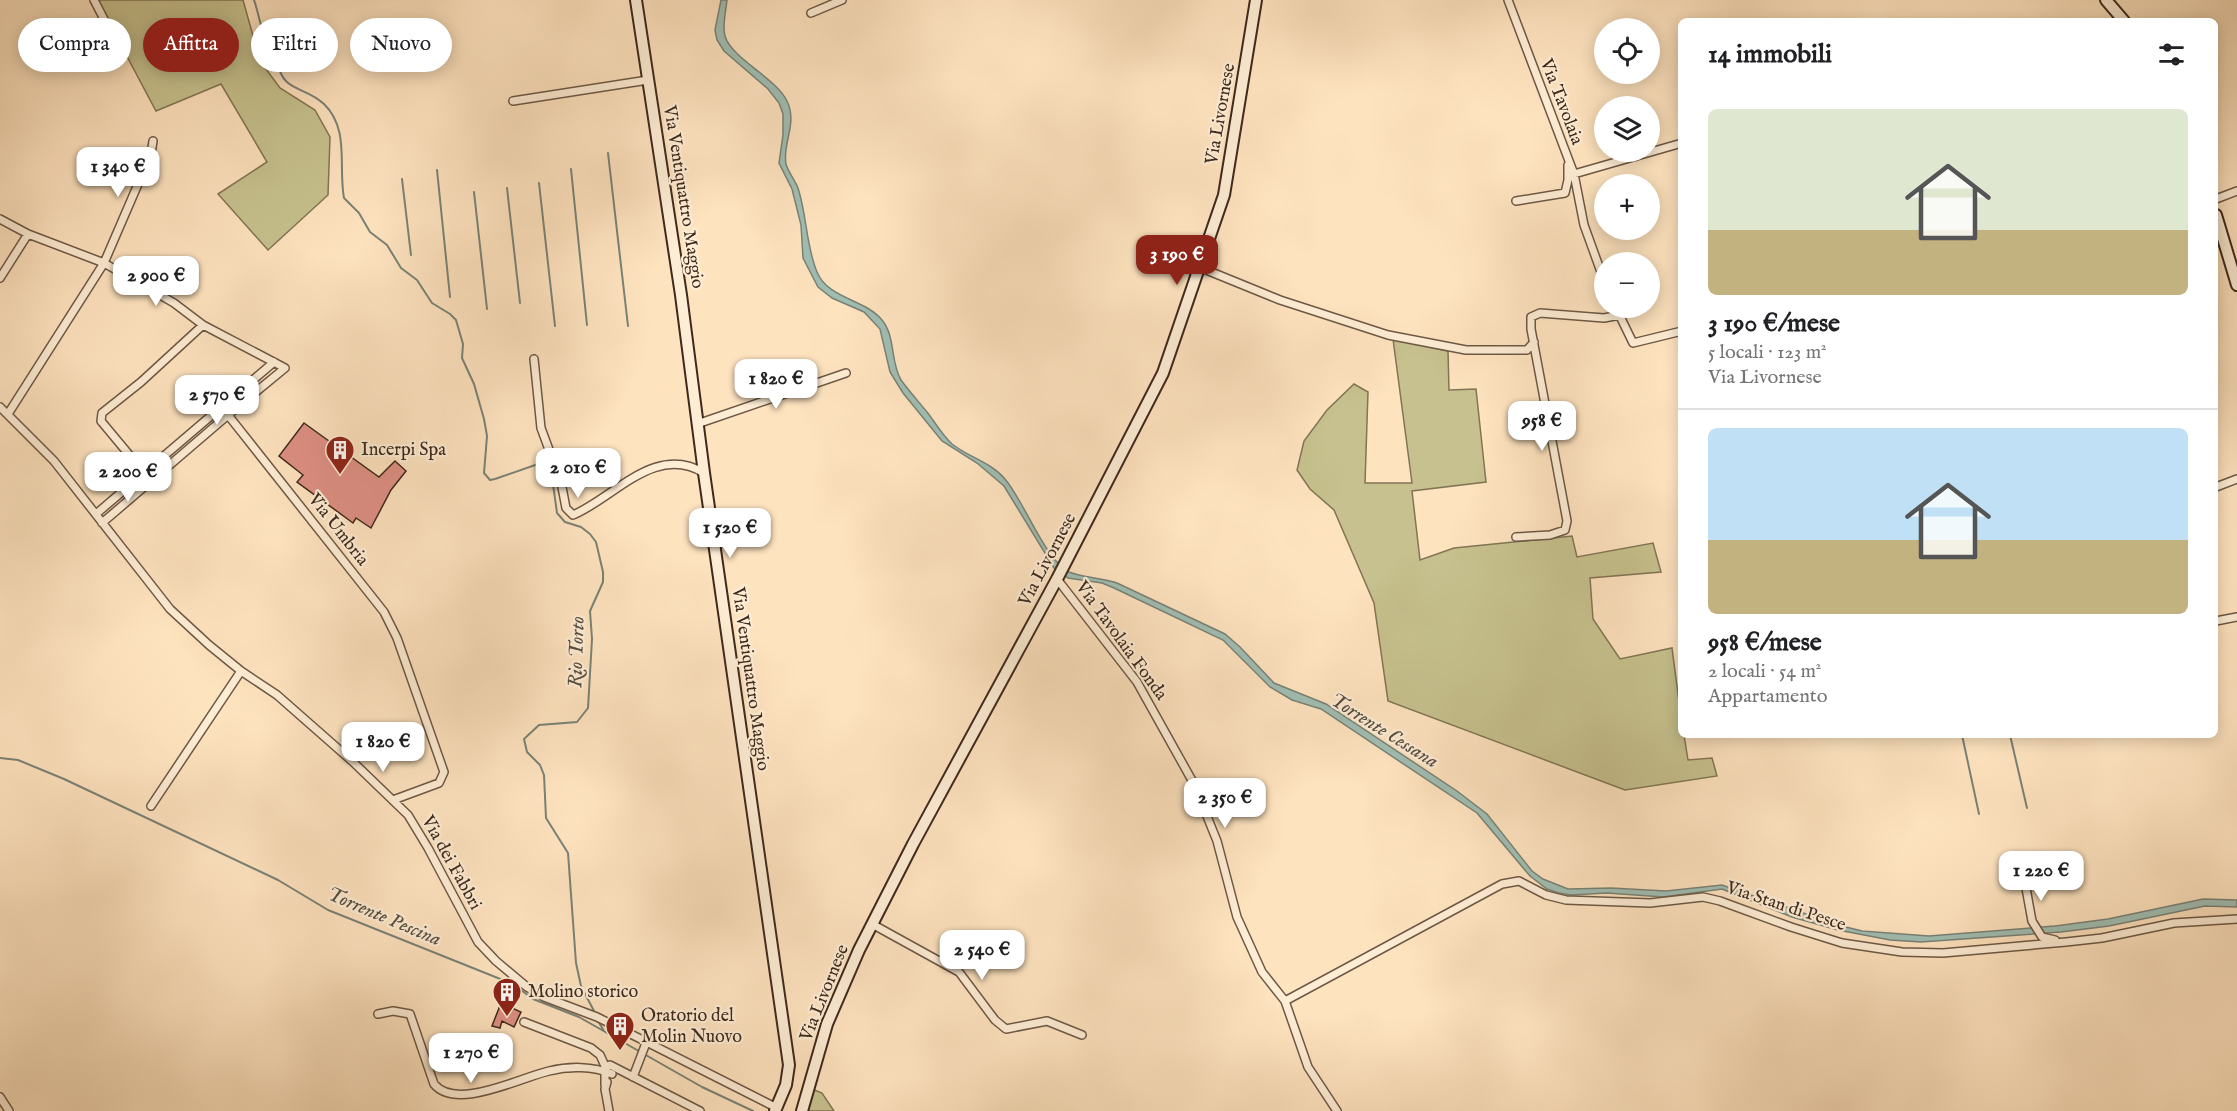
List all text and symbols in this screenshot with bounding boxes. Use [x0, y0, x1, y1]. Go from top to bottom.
chip: Compra [18, 18, 131, 72]
chip: Affitta [143, 18, 239, 72]
chip: Filtri [251, 18, 338, 72]
chip: Nuovo [350, 18, 452, 72]
map controls [1594, 18, 1660, 318]
button: locate [1594, 18, 1660, 84]
text: 14 immobili [1708, 38, 1832, 71]
icon: filters [2155, 38, 2188, 71]
street label: Via Tavolaia [1534, 55, 1588, 149]
street label: Via Livornese [1201, 62, 1241, 167]
button: layers [1594, 96, 1660, 162]
street label: Via Ventiquattro Maggio [657, 103, 709, 291]
pin: 1 340 € [63, 147, 173, 198]
icon: home [1894, 148, 2002, 256]
text: 1 340 € [91, 154, 146, 179]
button: + [1594, 174, 1660, 240]
pin: 3 190 € [1122, 235, 1232, 286]
text: 3 190 € [1150, 242, 1204, 267]
button: − [1594, 252, 1660, 318]
pin: 2 900 € [101, 256, 211, 307]
text: 2 900 € [127, 263, 185, 288]
text: 3 190 €/mese [1708, 307, 1840, 340]
text: 5 locali · 123 m² [1708, 340, 1827, 365]
pin: 1 820 € [721, 359, 831, 410]
text: Via Livornese [1708, 365, 1822, 390]
text: 1 820 € [749, 366, 803, 391]
pin: 2 570 € [162, 375, 272, 426]
text: 2 570 € [189, 382, 245, 407]
pin: 958 € [1500, 401, 1584, 452]
text: 958 € [1522, 408, 1562, 433]
building icon: Incerpi Spa [324, 434, 356, 476]
place label: Incerpi Spa [361, 439, 446, 462]
pin: 2 010 € [523, 448, 633, 499]
pin: 2 200 € [73, 452, 183, 503]
text: 2 010 € [550, 455, 606, 480]
text: 2 200 € [99, 459, 157, 484]
icon: home [1894, 467, 2002, 575]
street label: Via Umbria [302, 488, 374, 571]
pin: 1 520 € [675, 508, 785, 559]
street label: Via Livornese [1013, 509, 1082, 611]
text: 1 520 € [703, 515, 757, 540]
street label: Via Tavolaia Fonda [1069, 576, 1172, 705]
street label: Via Ventiquattro Maggio [726, 585, 774, 773]
water label: Rio Torto [563, 616, 591, 688]
text: 958 €/mese [1708, 626, 1822, 659]
text: 2 locali · 54 m² [1708, 659, 1821, 684]
text: Appartamento [1708, 684, 1827, 709]
water label: Torrente Cessana [1325, 688, 1443, 774]
pin: 1 820 € [328, 722, 438, 773]
text: 1 820 € [356, 729, 410, 754]
pin: 2 350 € [1170, 778, 1280, 829]
text: 2 350 € [1198, 785, 1252, 810]
street label: Via dei Fabbri [415, 811, 486, 914]
pin: 1 220 € [1986, 851, 2096, 902]
text: 1 220 € [2013, 858, 2069, 883]
street label: Via Stan di Pesce [1722, 877, 1849, 937]
water label: Torrente Pescina [323, 882, 445, 952]
pin: 2 540 € [927, 930, 1037, 981]
text: 2 540 € [954, 937, 1010, 962]
street label: Via Livornese [795, 941, 855, 1046]
building icon: Molino storico [491, 976, 523, 1018]
place label: Molino storico [528, 981, 639, 1004]
place label: Oratorio del Molin Nuovo [641, 1005, 742, 1049]
building icon: Oratorio del Molin Nuovo [604, 1010, 636, 1052]
pin: 1 270 € [416, 1033, 526, 1084]
text: 1 270 € [443, 1040, 499, 1065]

